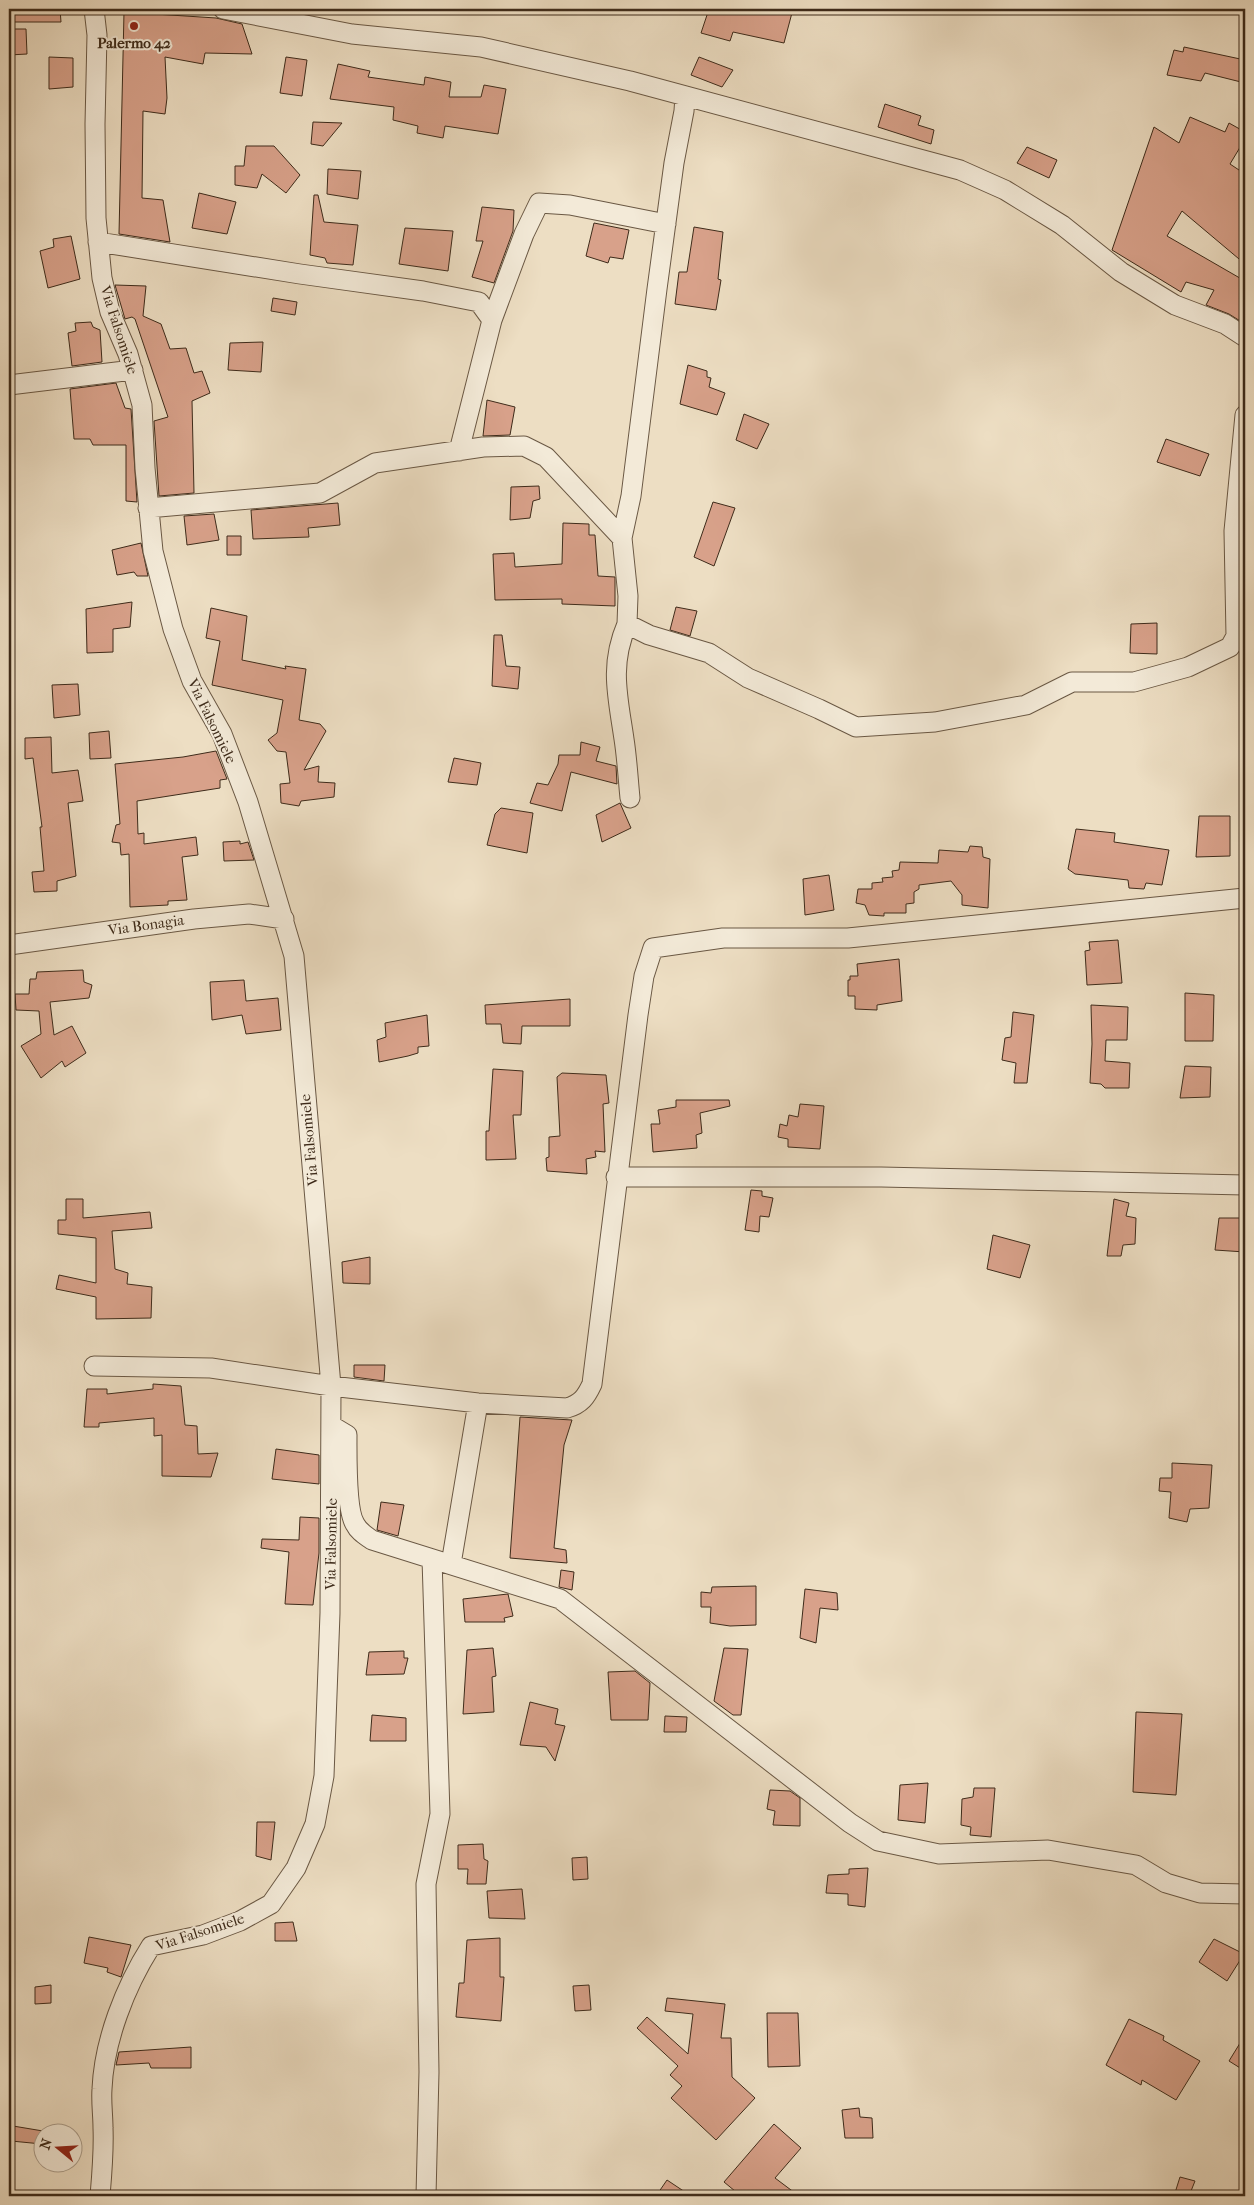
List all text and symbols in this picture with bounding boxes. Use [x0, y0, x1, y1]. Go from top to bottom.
marker: Palermo 42 [128, 20, 140, 32]
place label: Palermo 42 [97, 34, 171, 52]
street label: Via Falsomiele [96, 282, 142, 377]
street label: Via Falsomiele [183, 675, 241, 767]
street label: Via Bonagia [106, 911, 186, 939]
street label: Via Falsomiele [296, 1093, 322, 1188]
street label: Via Falsomiele [321, 1497, 341, 1591]
street label: Via Falsomiele [152, 1909, 247, 1955]
north arrow [32, 2122, 82, 2172]
text: N [36, 2136, 56, 2152]

